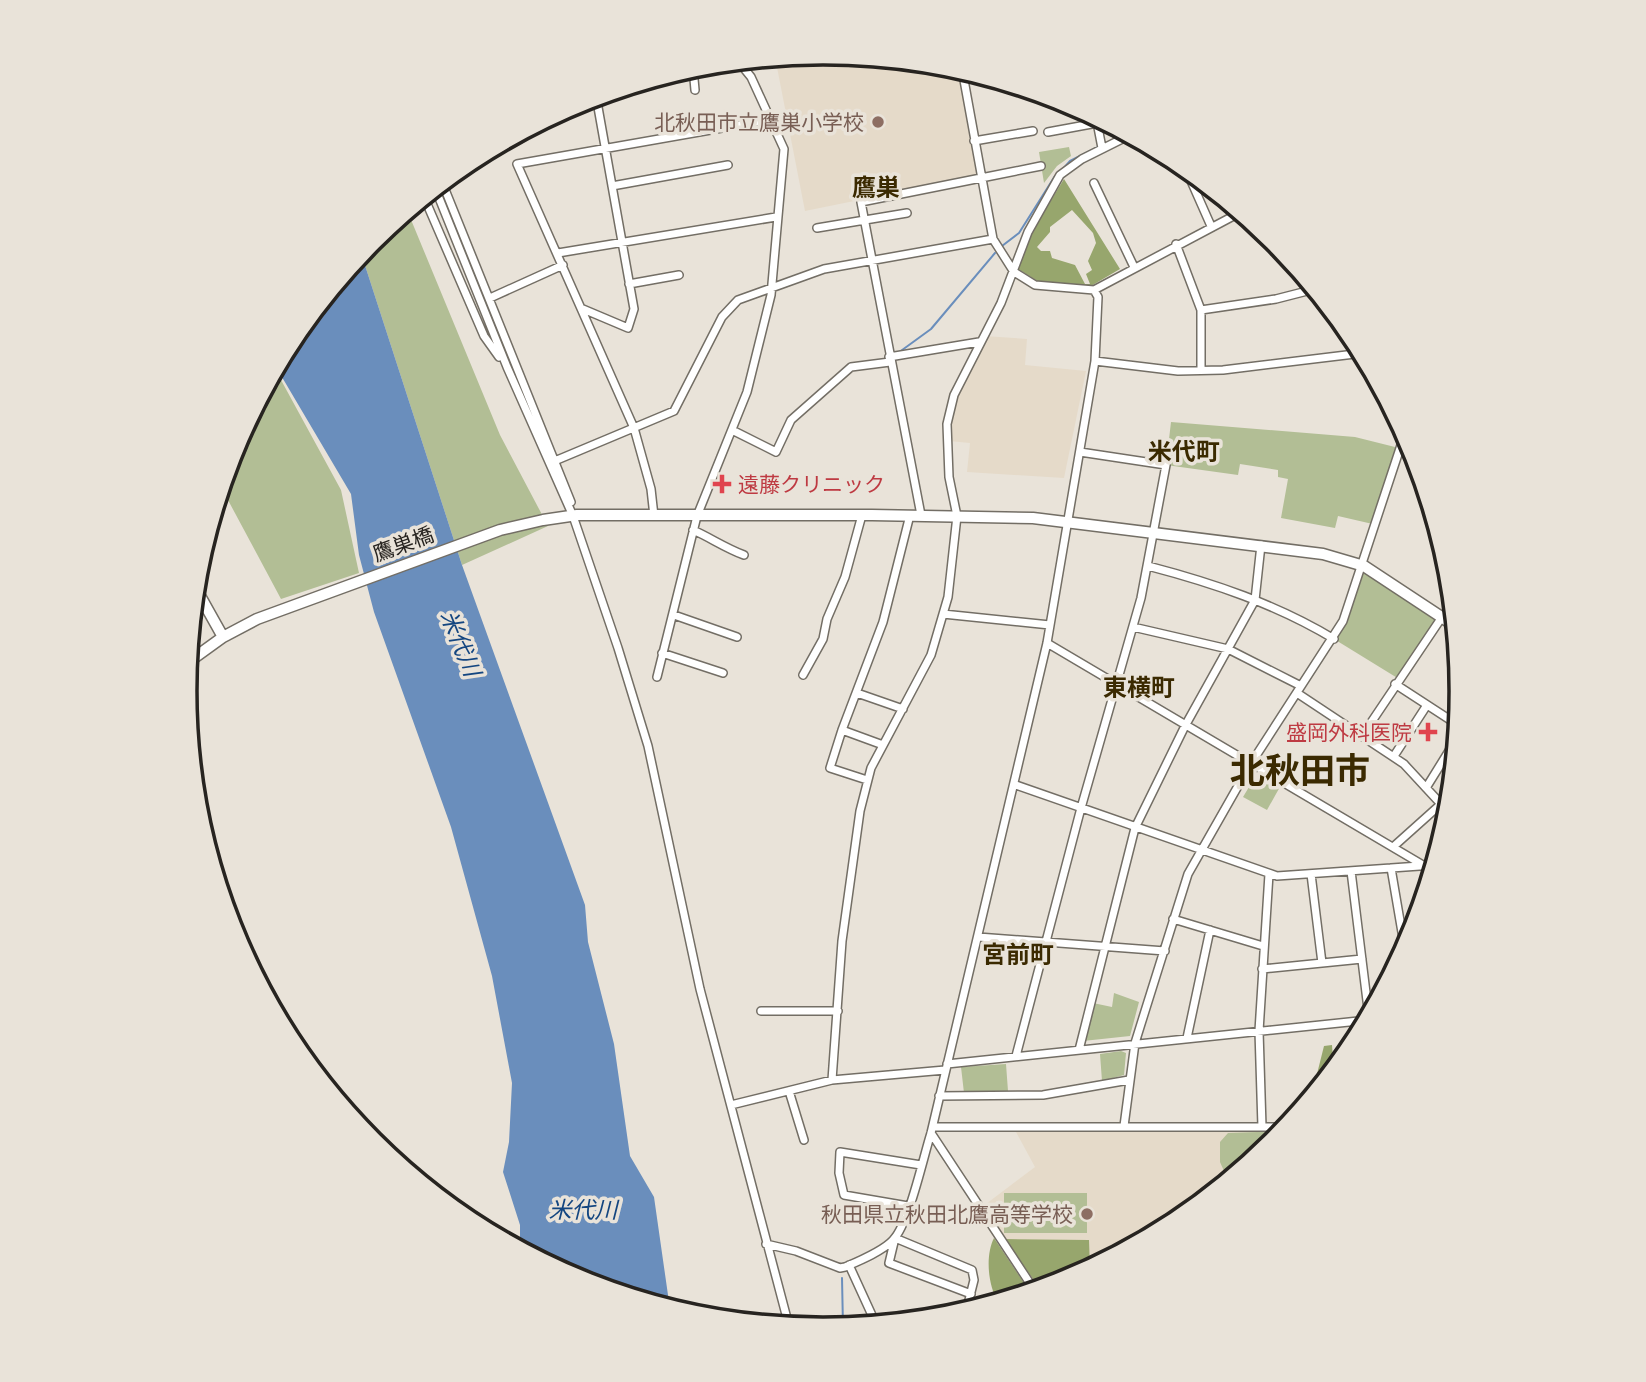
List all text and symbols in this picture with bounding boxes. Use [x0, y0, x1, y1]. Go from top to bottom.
place label: 北秋田市立鷹巣小学校 [654, 109, 864, 136]
marker: 北秋田市立鷹巣小学校 [870, 114, 886, 130]
district label: 鷹巣 [852, 172, 900, 203]
district label: 米代町 [1148, 436, 1220, 467]
place label: 遠藤クリニック [738, 471, 885, 498]
marker: 遠藤クリニック [712, 474, 732, 494]
street label: 鷹巣橋 [369, 521, 437, 567]
water label: 米代川 [435, 606, 488, 683]
district label: 東横町 [1103, 672, 1175, 703]
place label: 盛岡外科医院 [1286, 719, 1412, 746]
marker: 盛岡外科医院 [1418, 722, 1438, 742]
district label: 北秋田市 [1230, 747, 1370, 793]
district label: 宮前町 [982, 939, 1054, 970]
water label: 米代川 [549, 1195, 621, 1224]
place label: 秋田県立秋田北鷹高等学校 [821, 1201, 1073, 1228]
marker: 秋田県立秋田北鷹高等学校 [1079, 1206, 1095, 1222]

